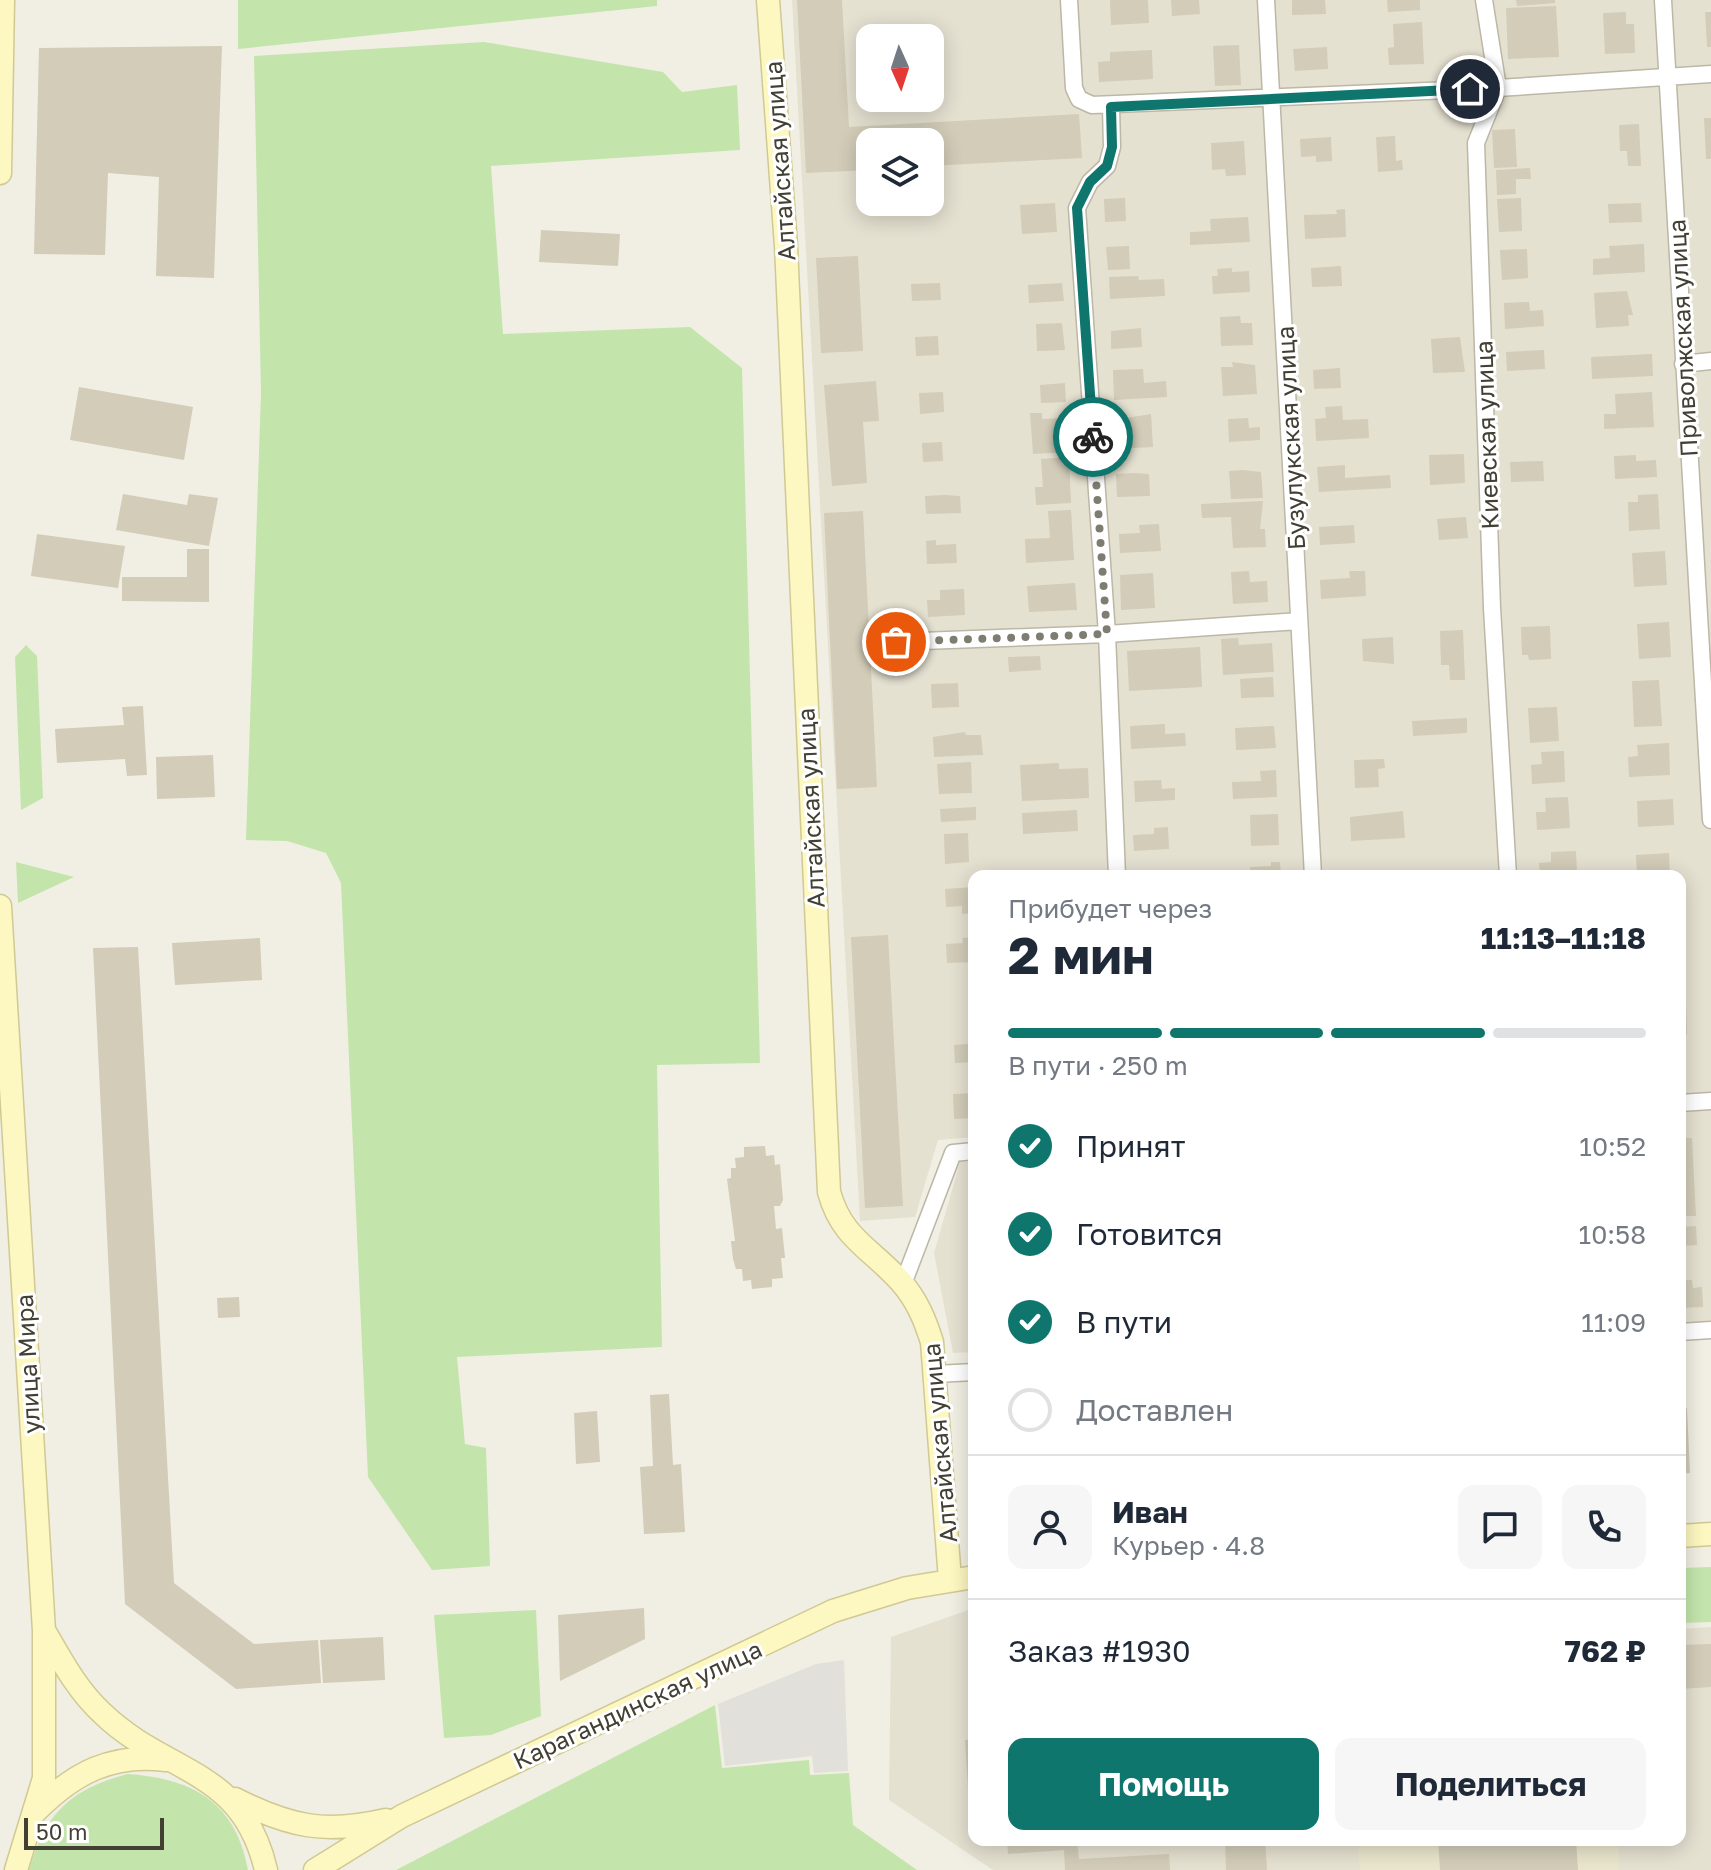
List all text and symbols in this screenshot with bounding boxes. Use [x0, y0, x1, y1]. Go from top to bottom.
north arrow [856, 24, 944, 112]
map controls [856, 24, 944, 216]
pin [1436, 55, 1504, 123]
street label: Алтайская улица [758, 60, 800, 262]
icon: home [1448, 67, 1492, 111]
button: layers [856, 128, 944, 216]
street label: Приволжская улица [1661, 218, 1703, 458]
street label: Бузулукская улица [1270, 325, 1310, 551]
street label: Киевская улица [1468, 340, 1504, 530]
courier [1053, 397, 1133, 477]
icon: bike [1071, 415, 1115, 459]
pin [862, 608, 930, 676]
icon: bag [874, 620, 918, 664]
street label: Алтайская улица [790, 707, 830, 909]
text: Прибудет через [1008, 893, 1212, 924]
text: 11:13–11:18 [1481, 920, 1646, 956]
text: 2 мин [1008, 923, 1154, 985]
text: В пути · 250 m [1008, 1050, 1188, 1081]
icon: check [1008, 1124, 1052, 1168]
text: Принят [1076, 1128, 1185, 1164]
text: 10:52 [1579, 1131, 1646, 1162]
icon: check [1008, 1212, 1052, 1256]
text: Готовится [1076, 1216, 1223, 1252]
text: 10:58 [1579, 1219, 1646, 1250]
street label: улица Мира [9, 1293, 45, 1435]
icon: check [1008, 1300, 1052, 1344]
text: В пути [1076, 1304, 1172, 1340]
text: 11:09 [1581, 1307, 1646, 1338]
street label: Алтайская улица [916, 1342, 962, 1544]
text: Доставлен [1076, 1392, 1233, 1428]
button: person [1008, 1485, 1092, 1569]
button: chat [1458, 1485, 1542, 1569]
button: phone [1562, 1485, 1646, 1569]
text: Иван [1112, 1494, 1188, 1530]
text: Курьер · 4.8 [1112, 1530, 1265, 1561]
text: Заказ #1930 [1008, 1633, 1191, 1669]
text: 762 ₽ [1565, 1633, 1646, 1669]
street label: Карагандинская улица [508, 1634, 766, 1774]
button: Помощь [1008, 1738, 1319, 1830]
button: Поделиться [1335, 1738, 1646, 1830]
scale bar [24, 1814, 164, 1850]
text: 50 m [36, 1818, 87, 1845]

